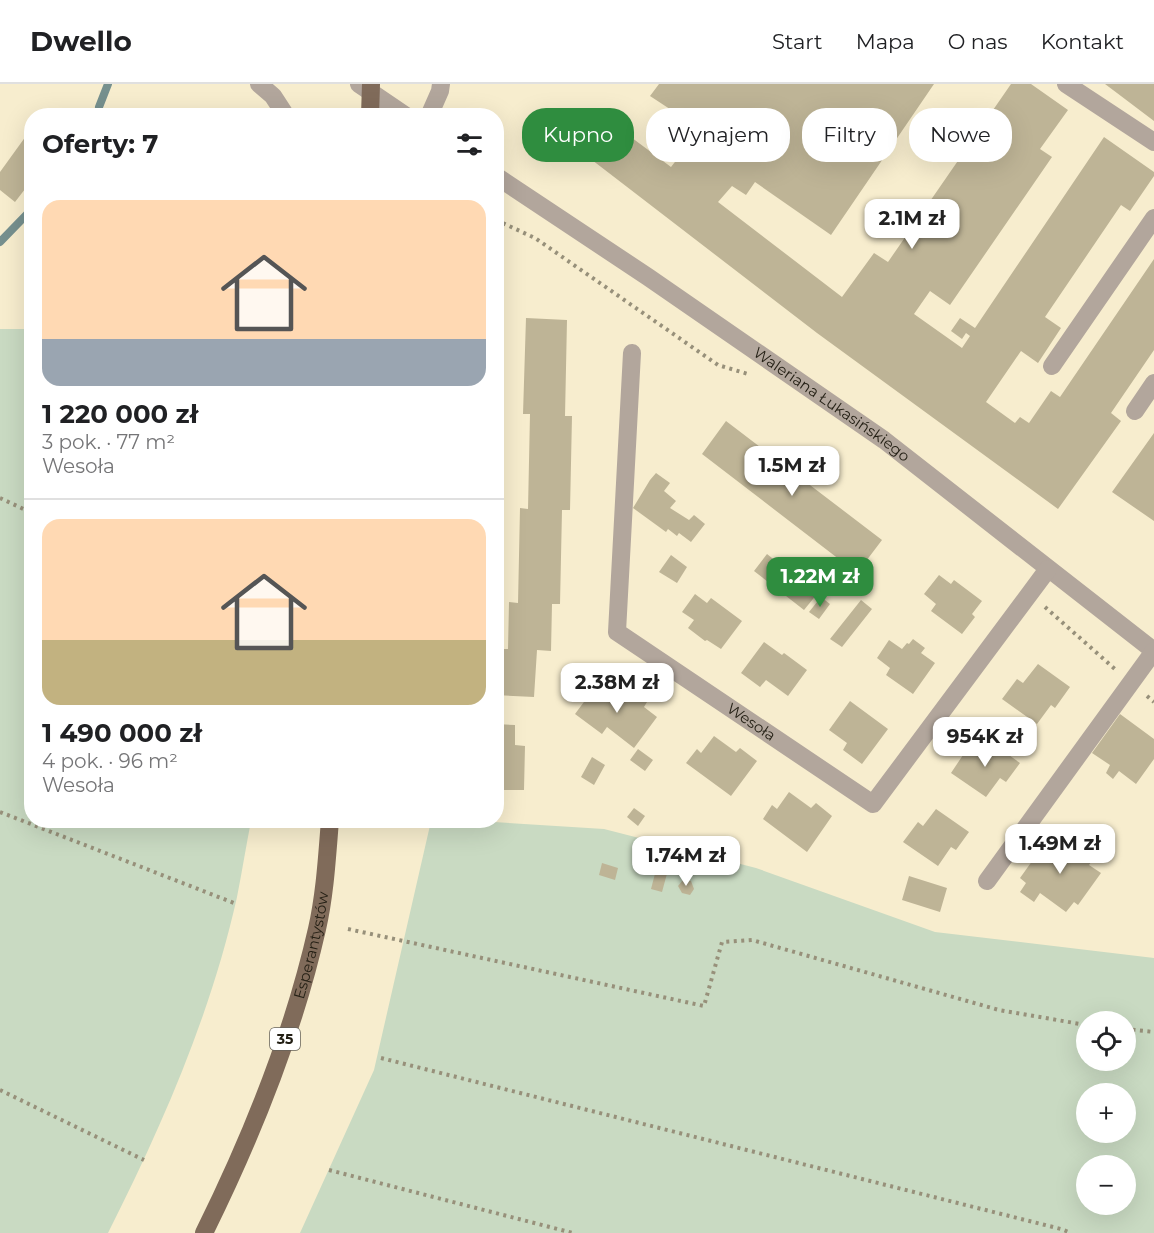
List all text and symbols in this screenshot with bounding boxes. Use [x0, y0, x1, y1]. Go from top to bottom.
text: Dwello [30, 24, 132, 58]
text: Start [772, 29, 823, 54]
text: Mapa [856, 29, 915, 54]
text: O nas [948, 29, 1008, 54]
text: Kontakt [1041, 29, 1124, 54]
chip: Kupno [522, 108, 634, 162]
chip: Wynajem [646, 108, 790, 162]
chip: Filtry [802, 108, 897, 162]
chip: Nowe [909, 108, 1012, 162]
text: Oferty: 7 [42, 128, 158, 160]
icon: filters [453, 128, 486, 161]
pin: 2.1M zł [857, 199, 967, 250]
text: 2.1M zł [879, 206, 945, 230]
icon: home [210, 239, 318, 347]
street label: Waleriana Łukasińskiego [750, 343, 914, 466]
text: 1 220 000 zł [42, 398, 198, 430]
text: 3 pok. · 77 m² [42, 430, 175, 454]
pin: 1.5M zł [737, 446, 847, 497]
text: 1.5M zł [758, 453, 826, 477]
text: Wesoła [42, 454, 115, 478]
pin: 1.22M zł [758, 557, 882, 608]
icon: home [210, 558, 318, 666]
text: 1.22M zł [780, 564, 860, 588]
pin: 2.38M zł [555, 663, 679, 714]
text: 2.38M zł [575, 670, 659, 694]
street label: Wesoła [723, 699, 779, 745]
text: 1 490 000 zł [42, 717, 202, 749]
pin: 954K zł [930, 717, 1040, 768]
text: 954K zł [947, 724, 1023, 748]
text: 4 pok. · 96 m² [42, 749, 178, 773]
text: Wesoła [42, 773, 115, 797]
pin: 1.49M zł [998, 824, 1122, 875]
text: 1.49M zł [1019, 831, 1101, 855]
pin: 1.74M zł [624, 836, 748, 887]
text: 1.74M zł [646, 843, 726, 867]
street label: Esperantystów [289, 889, 333, 1001]
map controls [1076, 1011, 1136, 1215]
button: locate [1076, 1011, 1136, 1071]
road number: 35 [270, 1028, 300, 1050]
button: + [1076, 1083, 1136, 1143]
button: − [1076, 1155, 1136, 1215]

